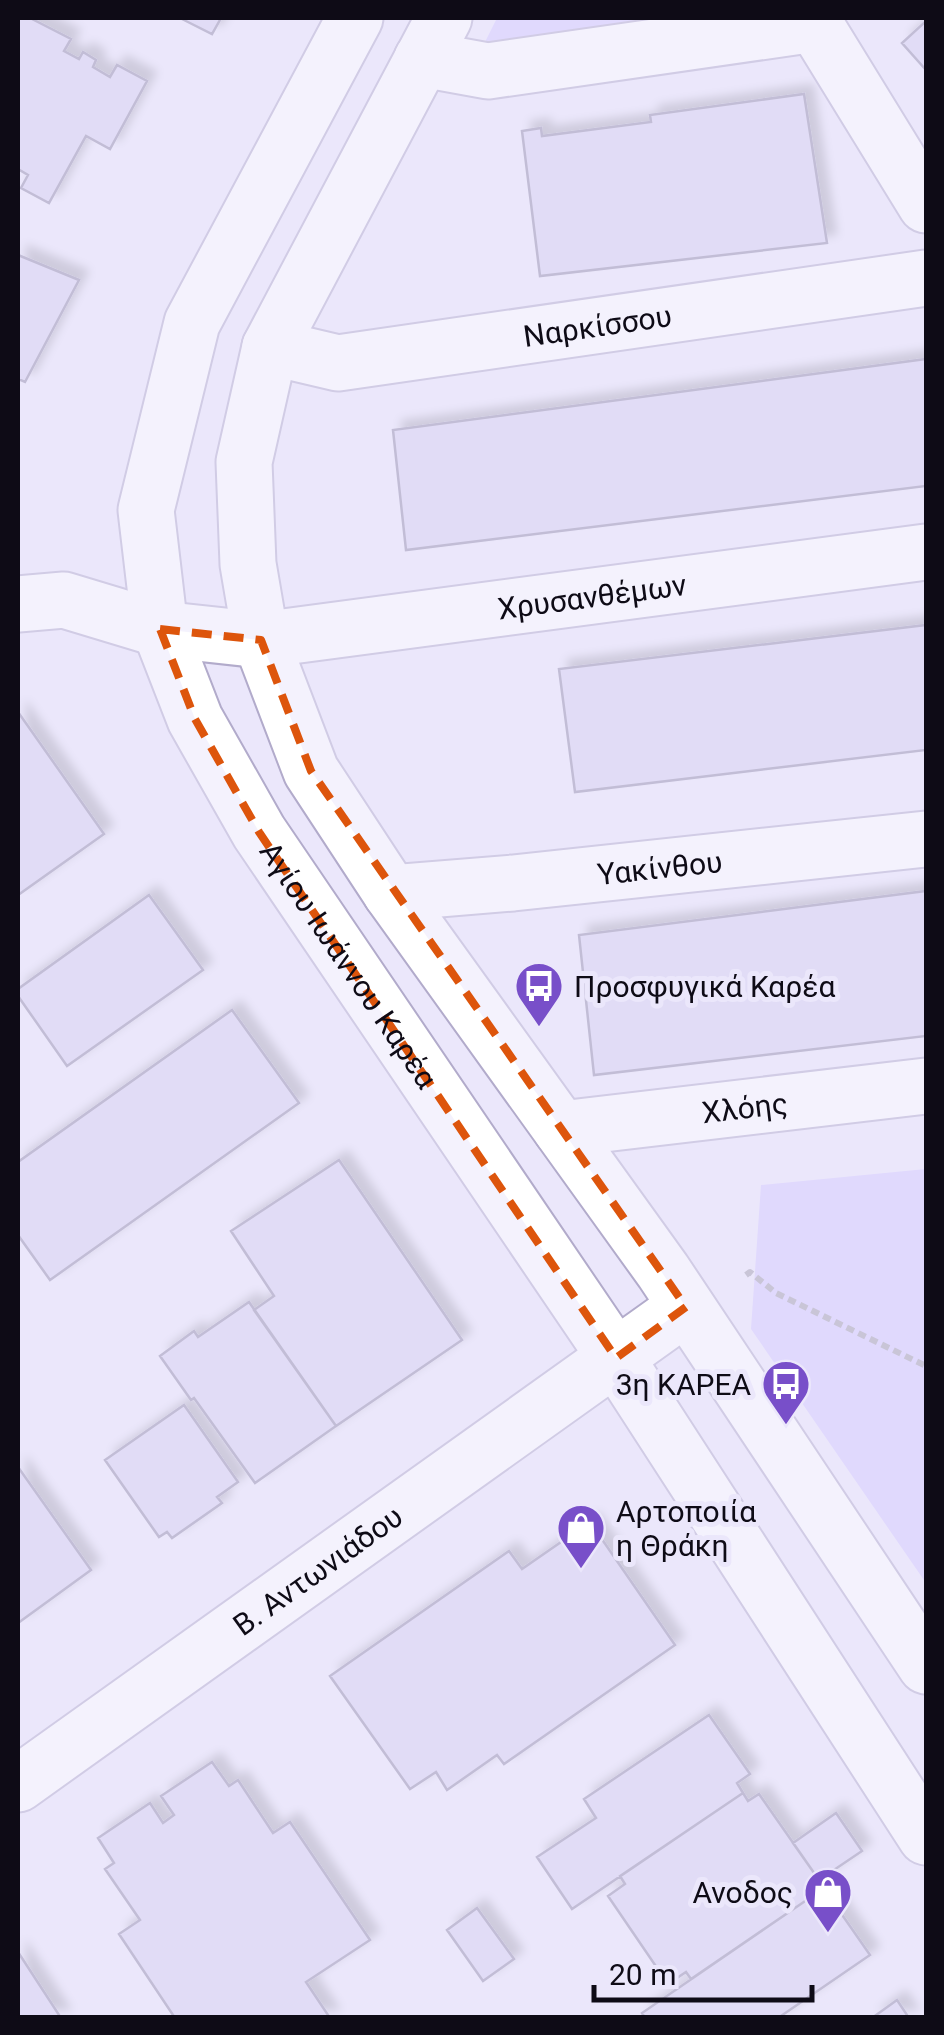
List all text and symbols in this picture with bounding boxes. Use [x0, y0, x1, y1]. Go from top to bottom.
street label: Ναρκίσσου [521, 297, 674, 353]
street label: Χρυσανθέμων [496, 566, 689, 626]
street label: Αγίου Ιωάννου Καρέα [253, 835, 445, 1094]
street label: Υακίνθου [595, 843, 724, 891]
bus stop icon: Προσφυγικά Καρέα [513, 960, 565, 1028]
place label: Προσφυγικά Καρέα [574, 969, 835, 1004]
street label: Χλόης [700, 1085, 789, 1130]
bus stop icon: 3η ΚΑΡΕΑ [760, 1358, 812, 1426]
place label: 3η ΚΑΡΕΑ [616, 1367, 751, 1402]
place label: Αρτοποιία η Θράκη [616, 1494, 756, 1563]
street label: Β. Αντωνιάδου [226, 1498, 409, 1642]
shop icon: Αρτοποιία η Θράκη [555, 1502, 607, 1570]
shop icon: Ανοδος [802, 1866, 854, 1934]
place label: Ανοδος [692, 1875, 793, 1910]
scale bar [594, 1940, 812, 2002]
text: 20 m [609, 1957, 676, 1992]

